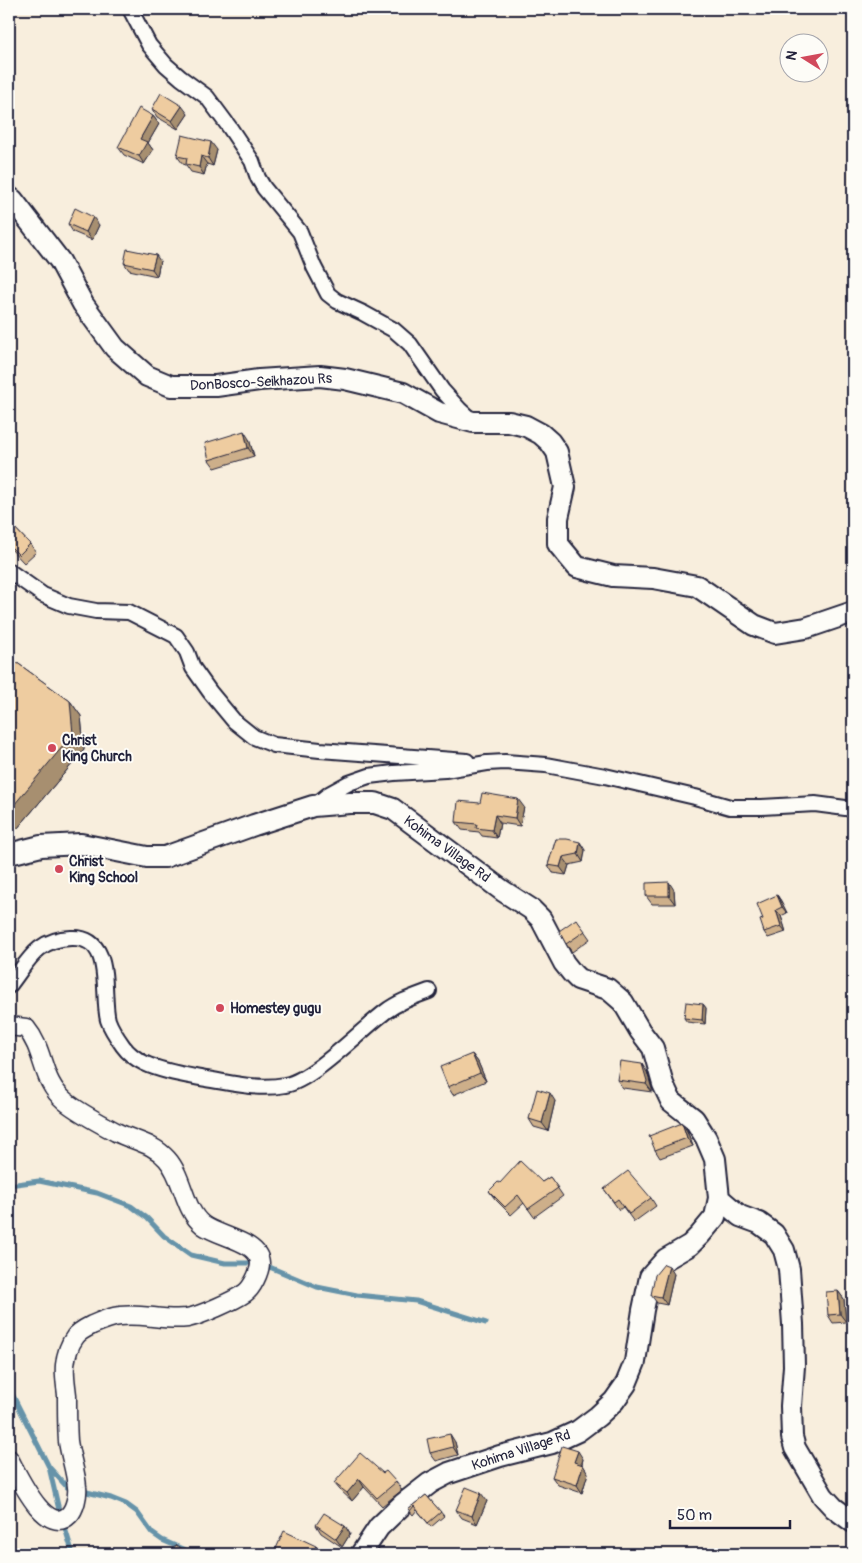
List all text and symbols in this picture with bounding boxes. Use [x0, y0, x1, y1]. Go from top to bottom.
north arrow [780, 32, 830, 82]
text: N [782, 49, 801, 62]
street label: DonBosco-Seikhazou Rs [190, 370, 333, 394]
place label: Christ King Church [62, 732, 132, 765]
marker: Christ King Church [46, 742, 58, 754]
street label: Kohima Village Rd [400, 812, 494, 886]
place label: Christ King School [69, 853, 138, 886]
marker: Christ King School [53, 863, 65, 875]
place label: Homestey gugu [230, 1000, 321, 1017]
marker: Homestey gugu [214, 1002, 226, 1014]
street label: Kohima Village Rd [469, 1426, 573, 1474]
scale bar [670, 1498, 790, 1530]
text: 50 m [677, 1506, 712, 1525]

